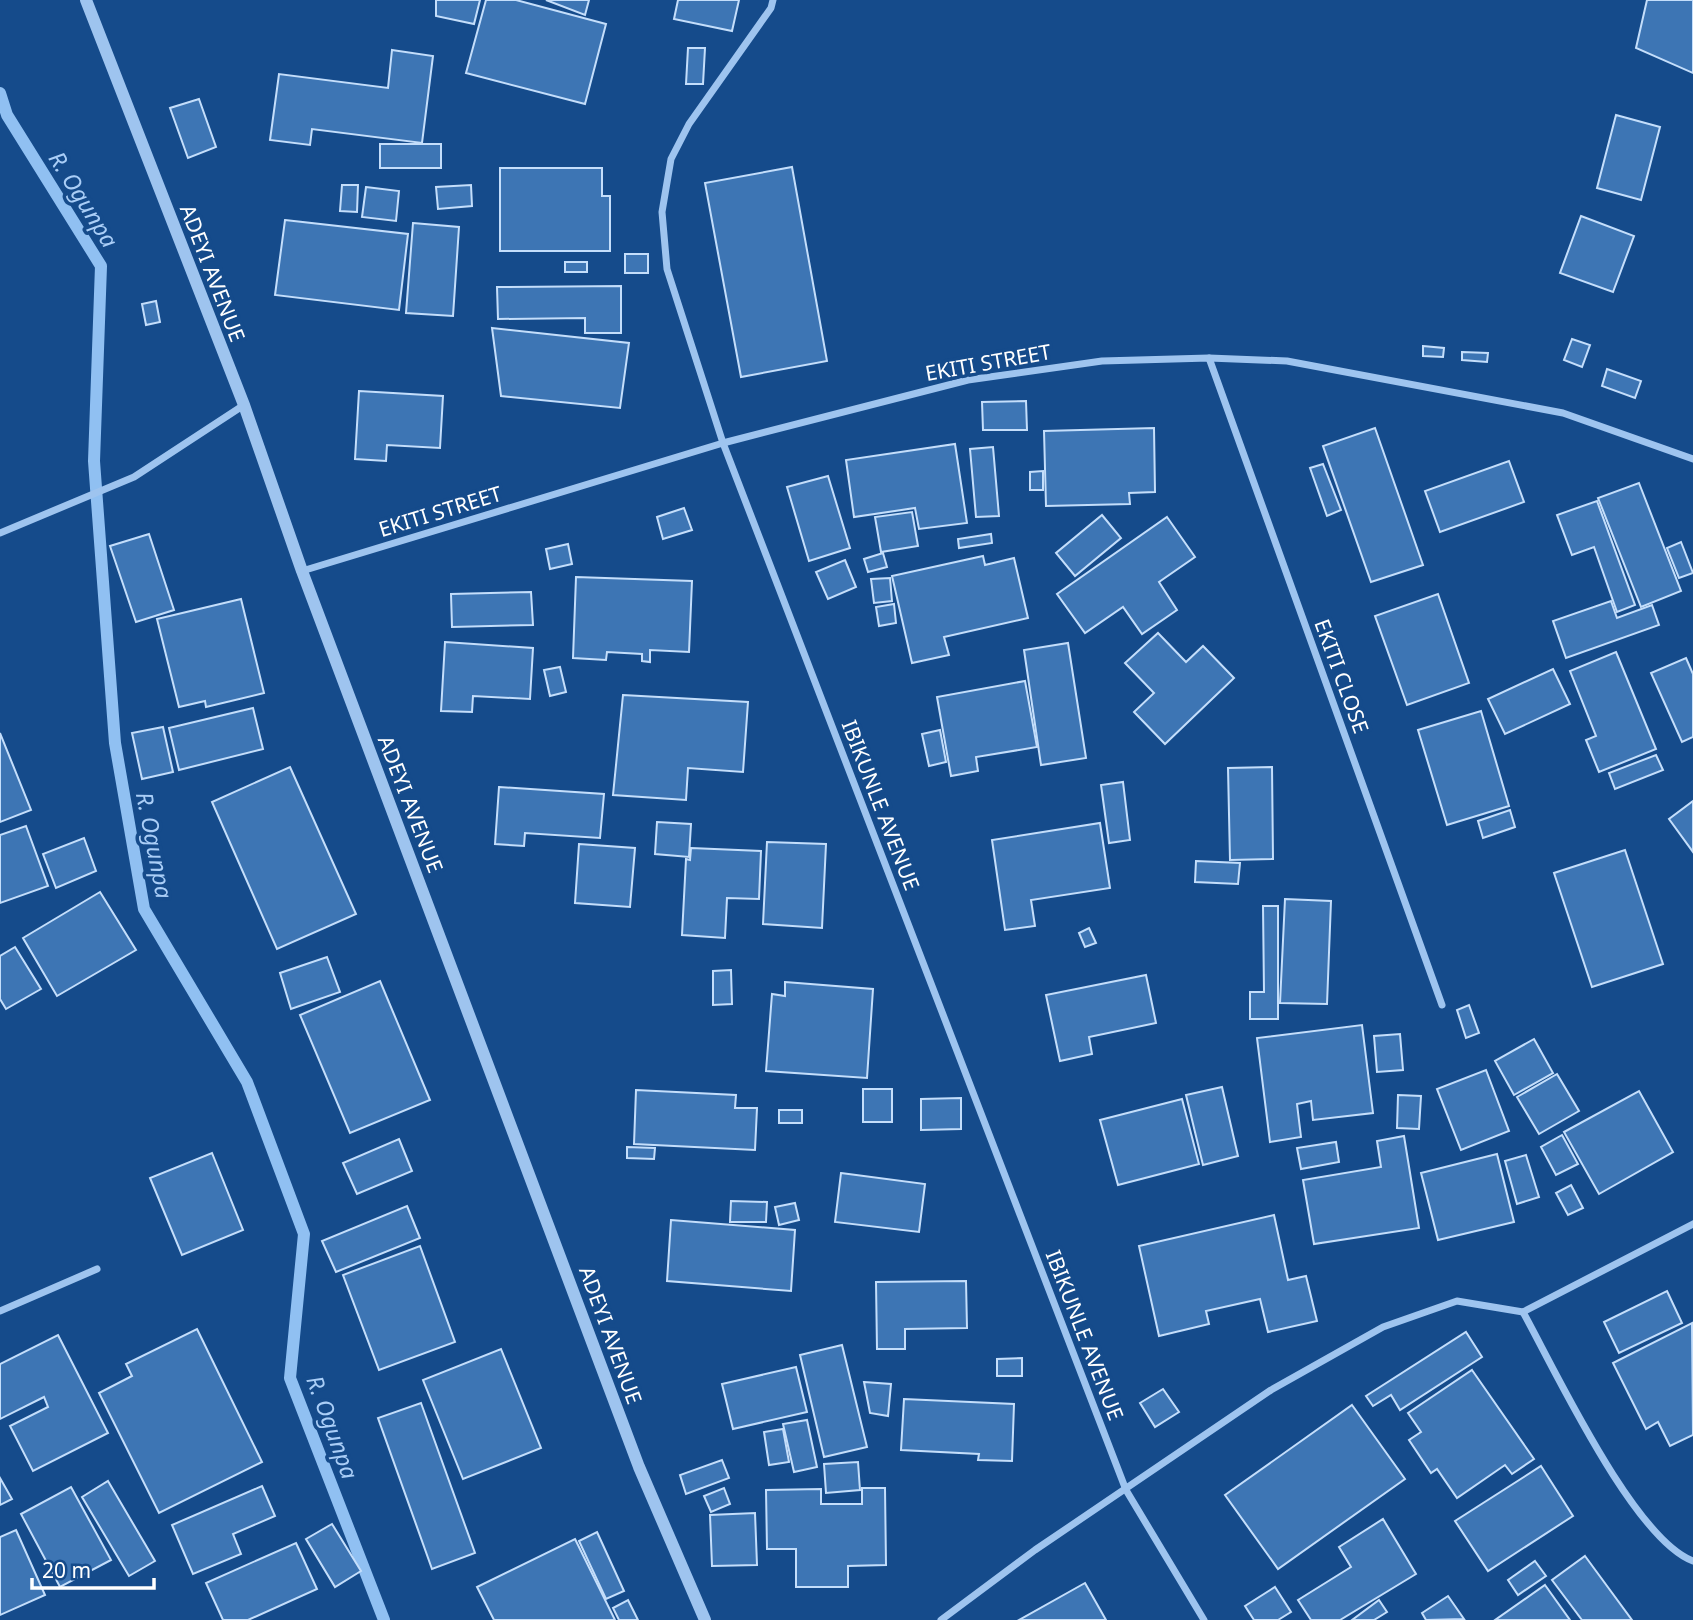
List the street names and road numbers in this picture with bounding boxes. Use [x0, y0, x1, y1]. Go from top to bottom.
street label: ADEYI AVENUE [174, 200, 252, 346]
street label: EKITI STREET [923, 337, 1053, 387]
street label: EKITI STREET [375, 479, 505, 543]
street label: EKITI CLOSE [1308, 615, 1376, 737]
street label: IBIKUNLE AVENUE [836, 716, 926, 894]
street label: ADEYI AVENUE [372, 731, 450, 877]
street label: IBIKUNLE AVENUE [1040, 1246, 1130, 1424]
street label: ADEYI AVENUE [573, 1262, 649, 1408]

